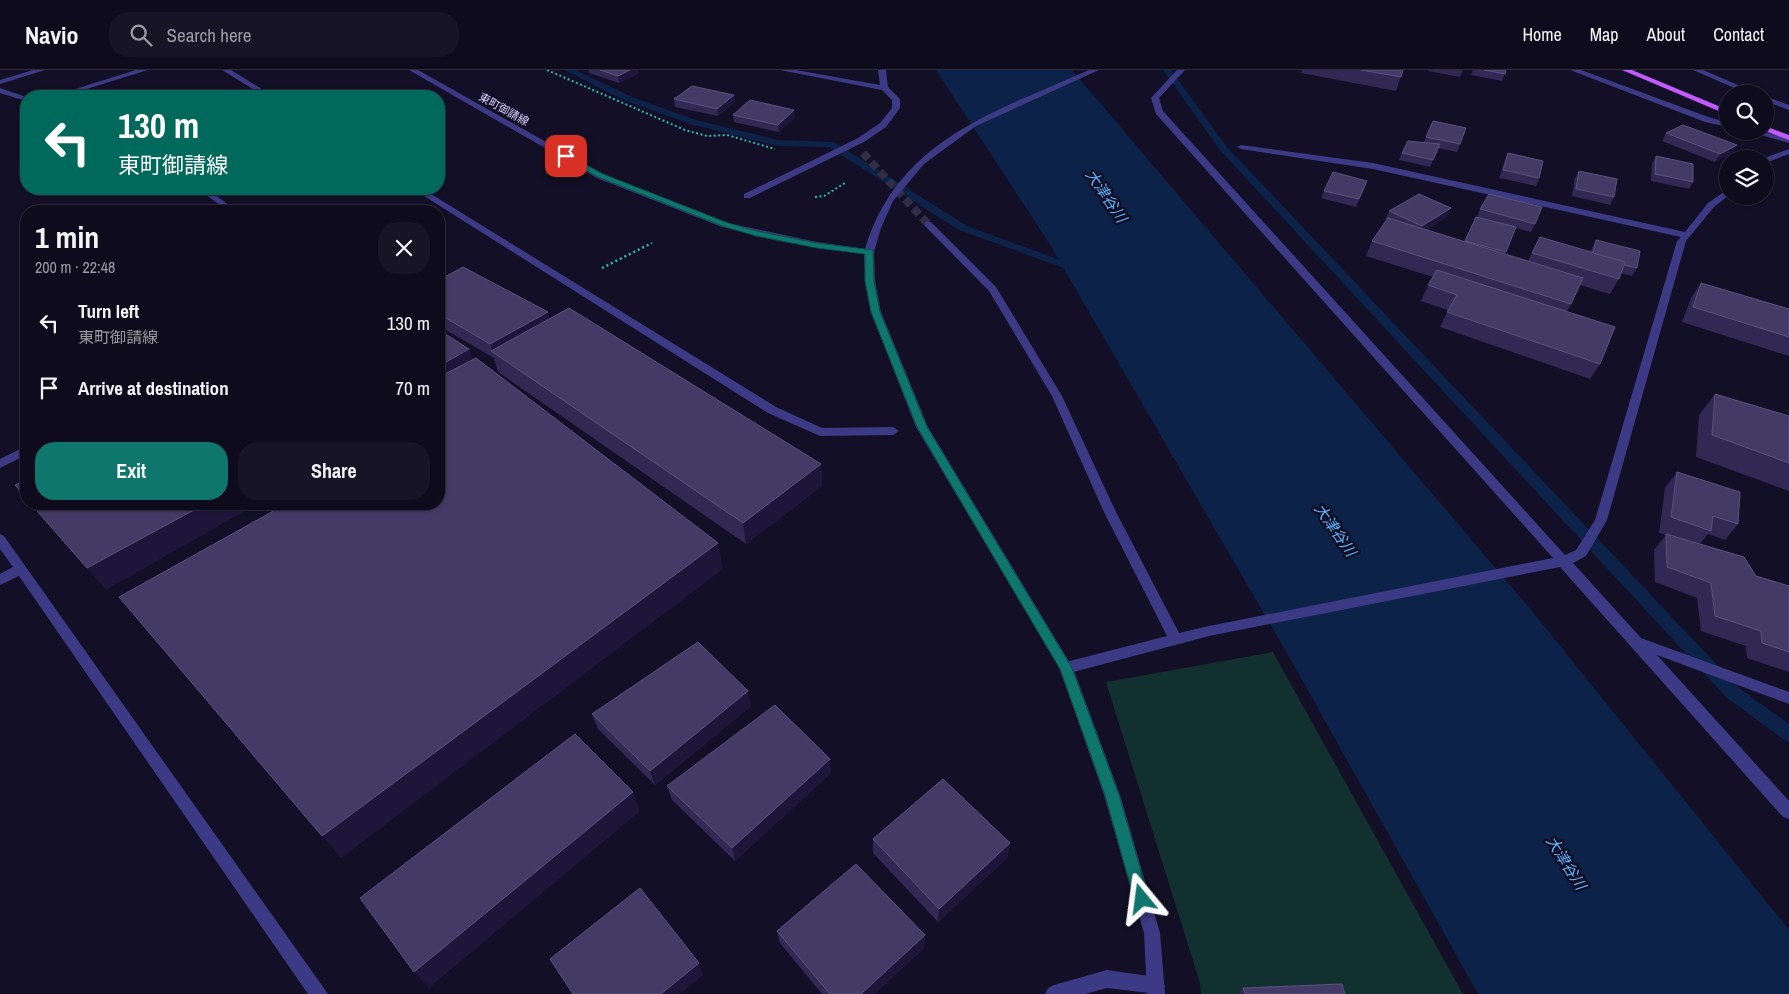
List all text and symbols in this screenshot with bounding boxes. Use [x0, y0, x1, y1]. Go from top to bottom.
search box [109, 12, 459, 57]
text: Navio [25, 19, 79, 51]
icon: search [127, 21, 155, 49]
text: Search here [167, 22, 251, 48]
text: Home [1522, 22, 1562, 47]
text: Map [1590, 22, 1619, 47]
text: About [1647, 22, 1685, 47]
text: Contact [1713, 22, 1764, 47]
map controls [1719, 85, 1774, 205]
button: search [1719, 85, 1774, 140]
street label: 東町御請線 [477, 90, 531, 128]
text: 130 m [118, 102, 199, 149]
icon: left [35, 110, 100, 175]
pin [545, 135, 587, 177]
icon: arrive [552, 142, 580, 170]
text: 東町御請線 [118, 150, 228, 180]
button: layers [1719, 150, 1774, 205]
water label: 大津谷川 [1081, 165, 1133, 228]
text: 1 min [35, 217, 99, 257]
button: close [378, 222, 430, 274]
text: 200 m · 22:48 [35, 256, 115, 278]
text: Turn left [78, 298, 139, 324]
icon: left [35, 309, 63, 337]
text: 130 m [387, 310, 430, 336]
text: 東町御請線 [78, 326, 158, 348]
icon: arrive [35, 374, 63, 402]
text: Arrive at destination [78, 375, 229, 401]
text: 70 m [395, 375, 430, 401]
button: Exit [35, 442, 228, 500]
button: Share [238, 442, 430, 500]
water label: 大津谷川 [1310, 499, 1362, 562]
water label: 大津谷川 [1542, 832, 1592, 895]
position arrow [1115, 872, 1167, 924]

